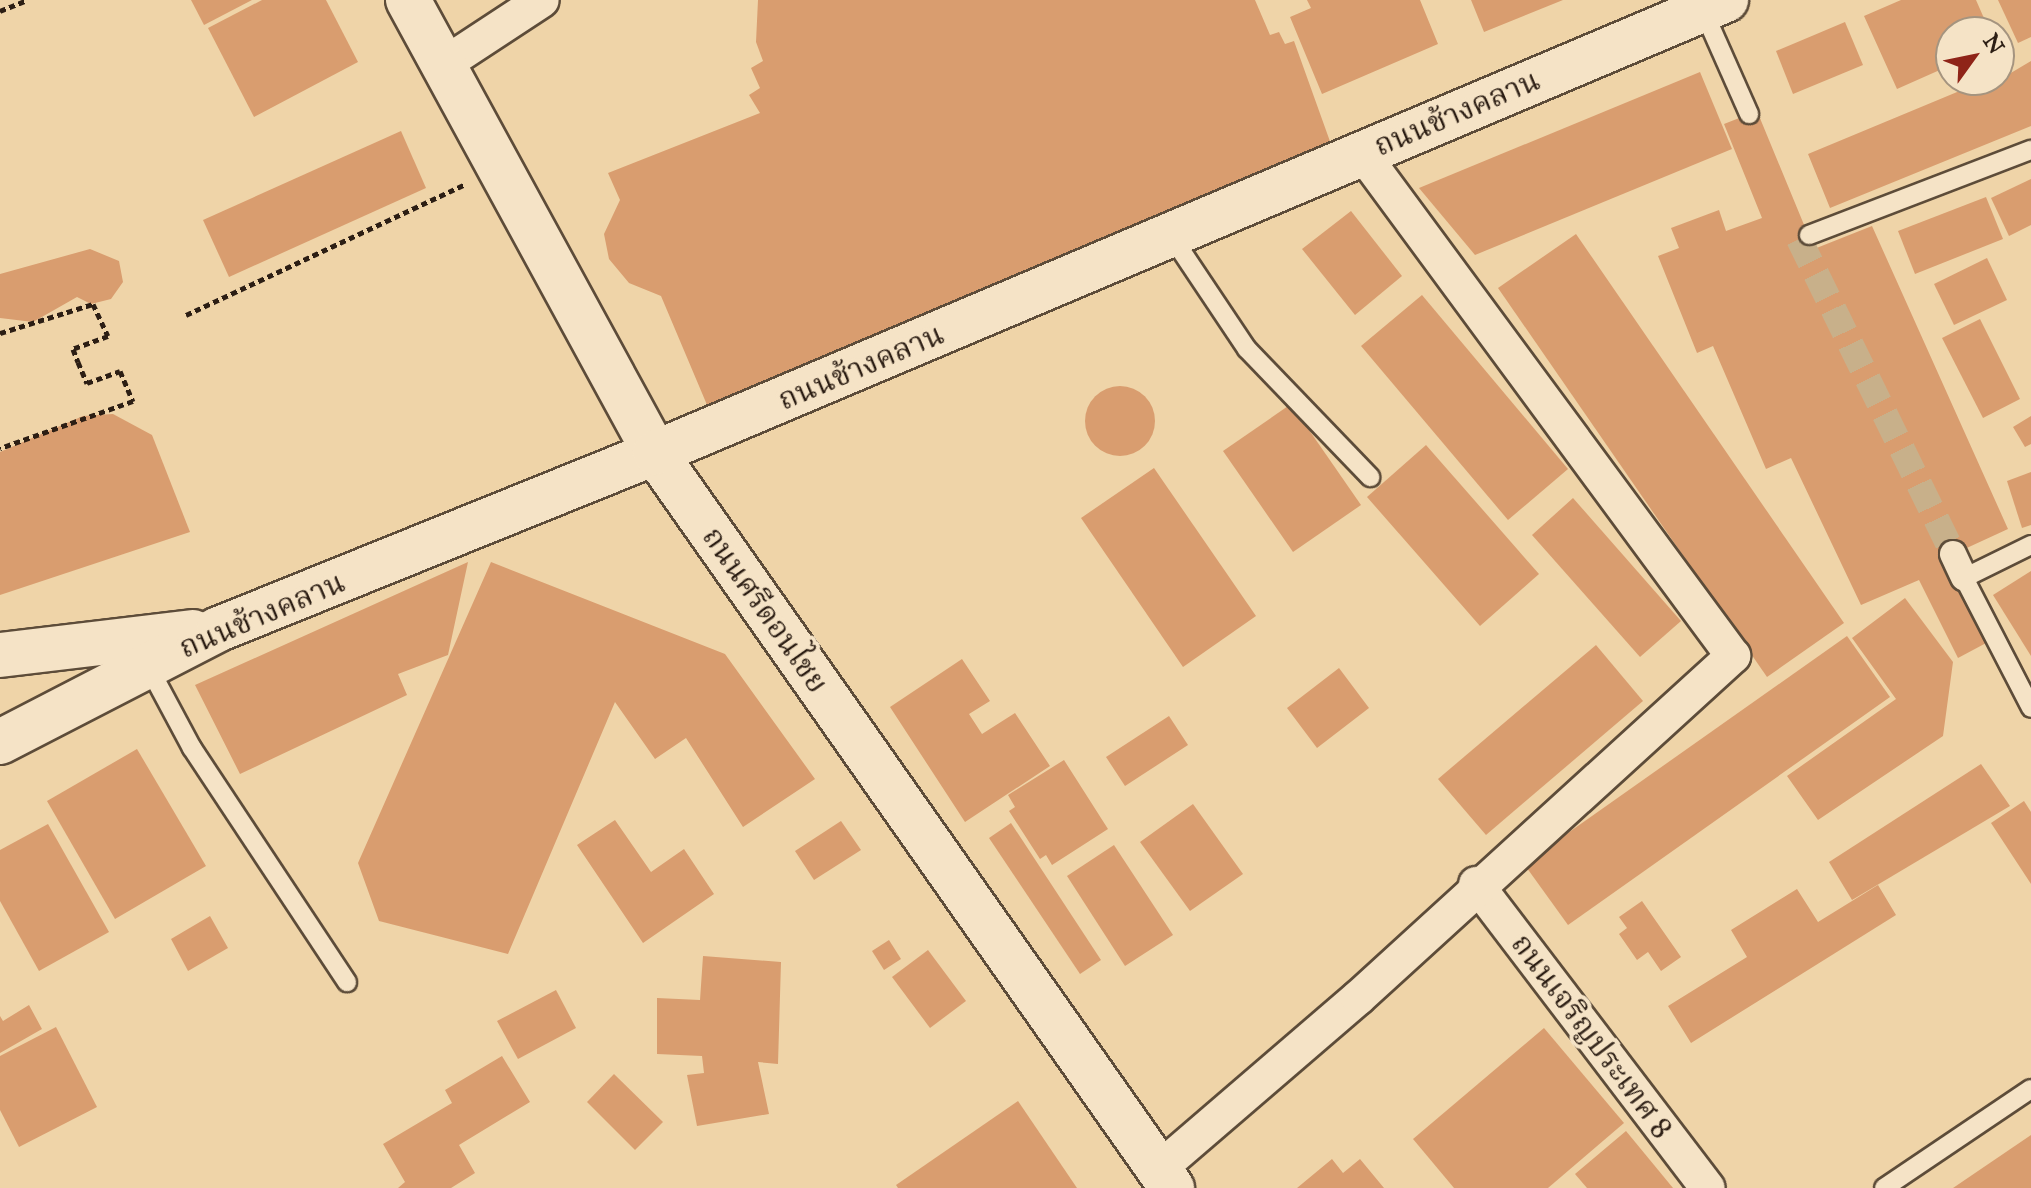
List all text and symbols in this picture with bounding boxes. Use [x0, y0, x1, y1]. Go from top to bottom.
north arrow [1935, 16, 2015, 96]
text: N [1977, 29, 2010, 59]
street label: ถนนช้างคลาน [1369, 62, 1545, 164]
street label: ถนนช้างคลาน [773, 316, 949, 418]
street label: ถนนศรีดอนไชย [695, 520, 835, 700]
street label: ถนนช้างคลาน [174, 564, 350, 666]
street label: ถนนเจริญประเทศ 8 [1503, 927, 1681, 1145]

